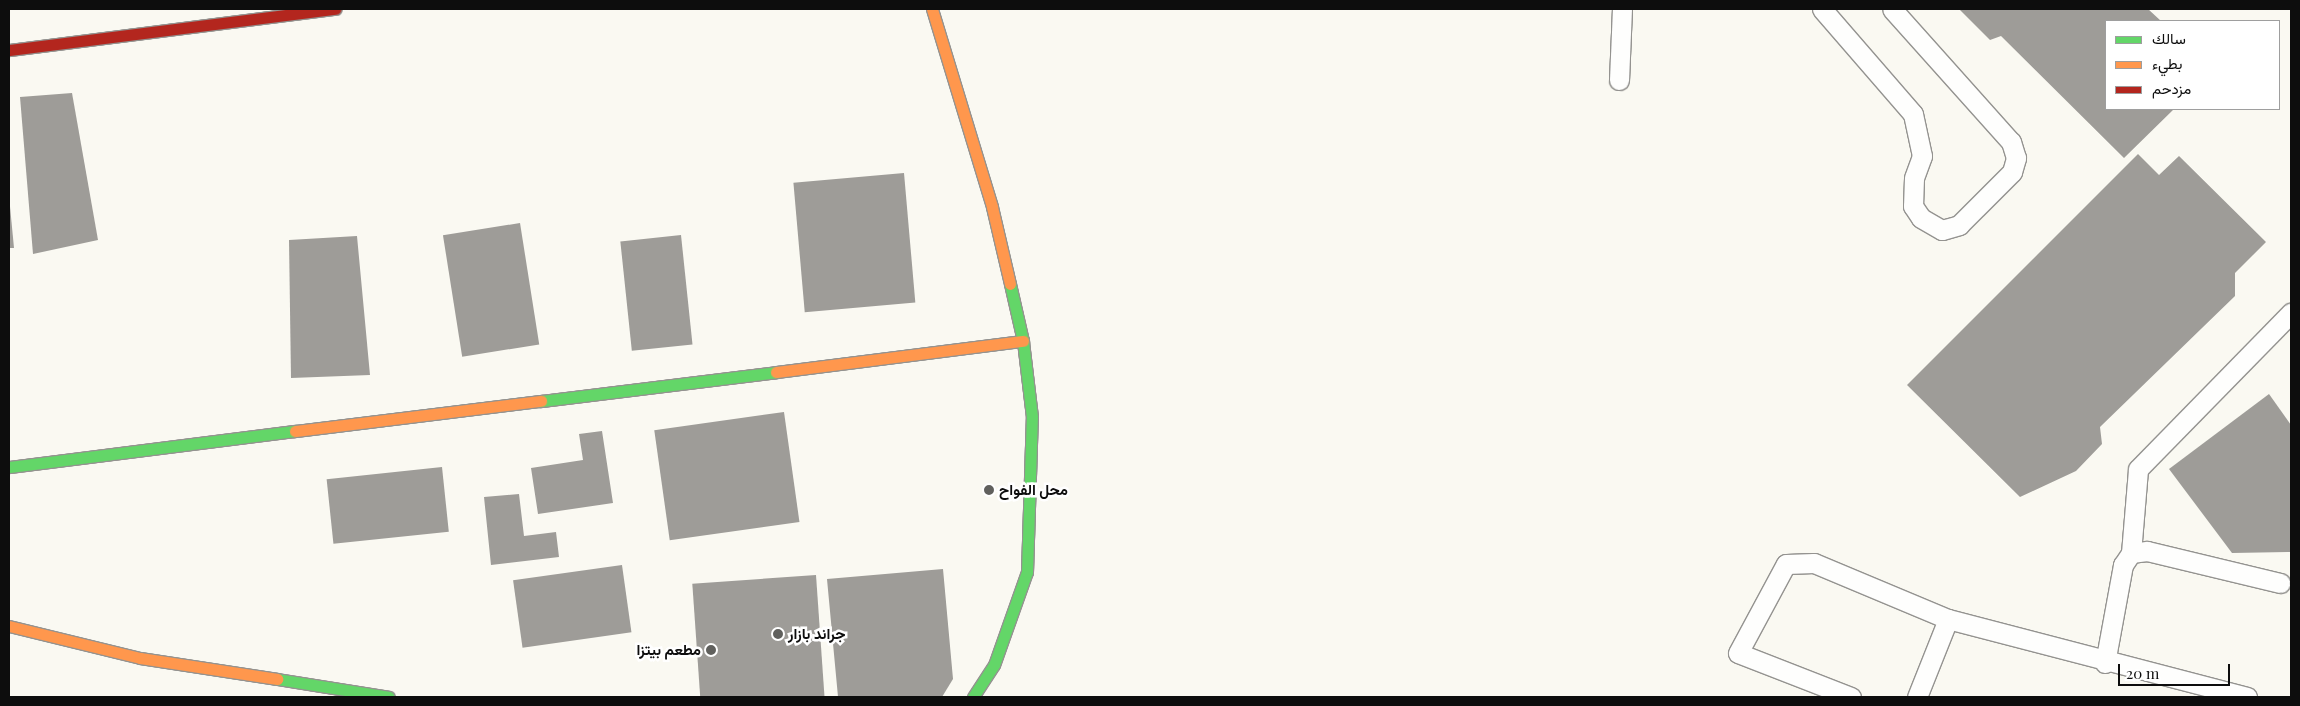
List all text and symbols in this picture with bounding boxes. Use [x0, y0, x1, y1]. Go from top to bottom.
legend [2105, 20, 2280, 110]
text: سالك [2152, 28, 2186, 48]
text: بطيء [2152, 53, 2182, 73]
text: مزدحم [2152, 78, 2191, 98]
place label: محل الفواح [999, 481, 1068, 499]
marker: محل الفواح [983, 484, 995, 496]
place label: جراند بازار [788, 625, 845, 643]
marker: جراند بازار [772, 628, 784, 640]
place label: مطعم بيتزا [636, 641, 701, 659]
marker: مطعم بيتزا [705, 644, 717, 656]
scale bar [2120, 654, 2232, 686]
text: 20 m [2126, 663, 2159, 683]

